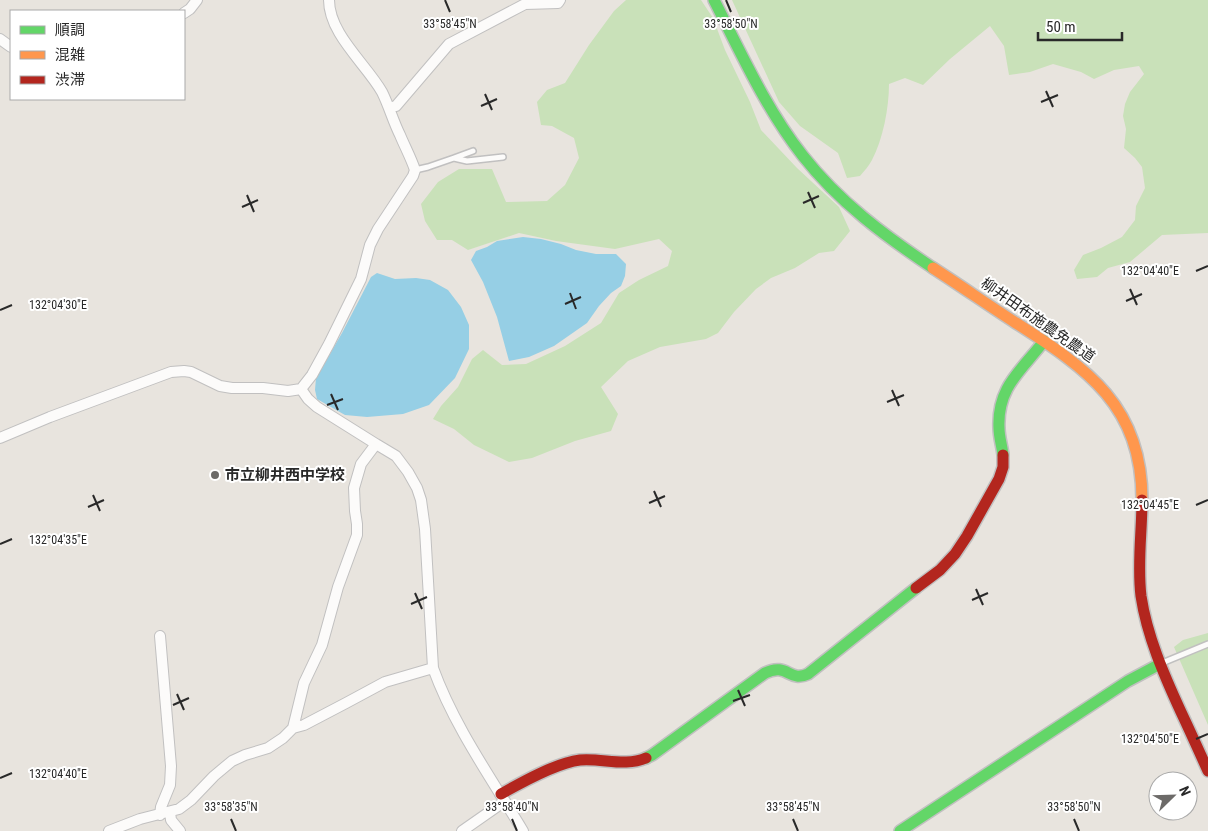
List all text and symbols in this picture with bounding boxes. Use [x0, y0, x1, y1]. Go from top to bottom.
legend [10, 10, 185, 100]
scale bar [1038, 10, 1122, 42]
text: 33°58'45"N [423, 17, 477, 31]
text: 33°58'50"N [704, 17, 758, 31]
text: 50 m [1046, 18, 1076, 36]
text: 順調 [55, 21, 85, 39]
text: 混雑 [55, 46, 85, 64]
text: 渋滞 [55, 71, 85, 89]
text: 132°04'40"E [1121, 264, 1179, 278]
street label: 柳井田布施農免農道 [978, 274, 1098, 366]
text: 132°04'30"E [29, 298, 87, 312]
place label: 市立柳井西中学校 [225, 466, 345, 484]
marker: 市立柳井西中学校 [209, 469, 221, 481]
text: 132°04'45"E [1121, 498, 1179, 512]
text: 132°04'35"E [29, 533, 87, 547]
text: 132°04'50"E [1121, 732, 1179, 746]
text: 132°04'40"E [29, 767, 87, 781]
north arrow [1148, 771, 1198, 821]
text: N [1176, 784, 1194, 798]
text: 33°58'35"N [204, 800, 258, 814]
text: 33°58'40"N [485, 800, 539, 814]
text: 33°58'45"N [766, 800, 820, 814]
text: 33°58'50"N [1047, 800, 1101, 814]

